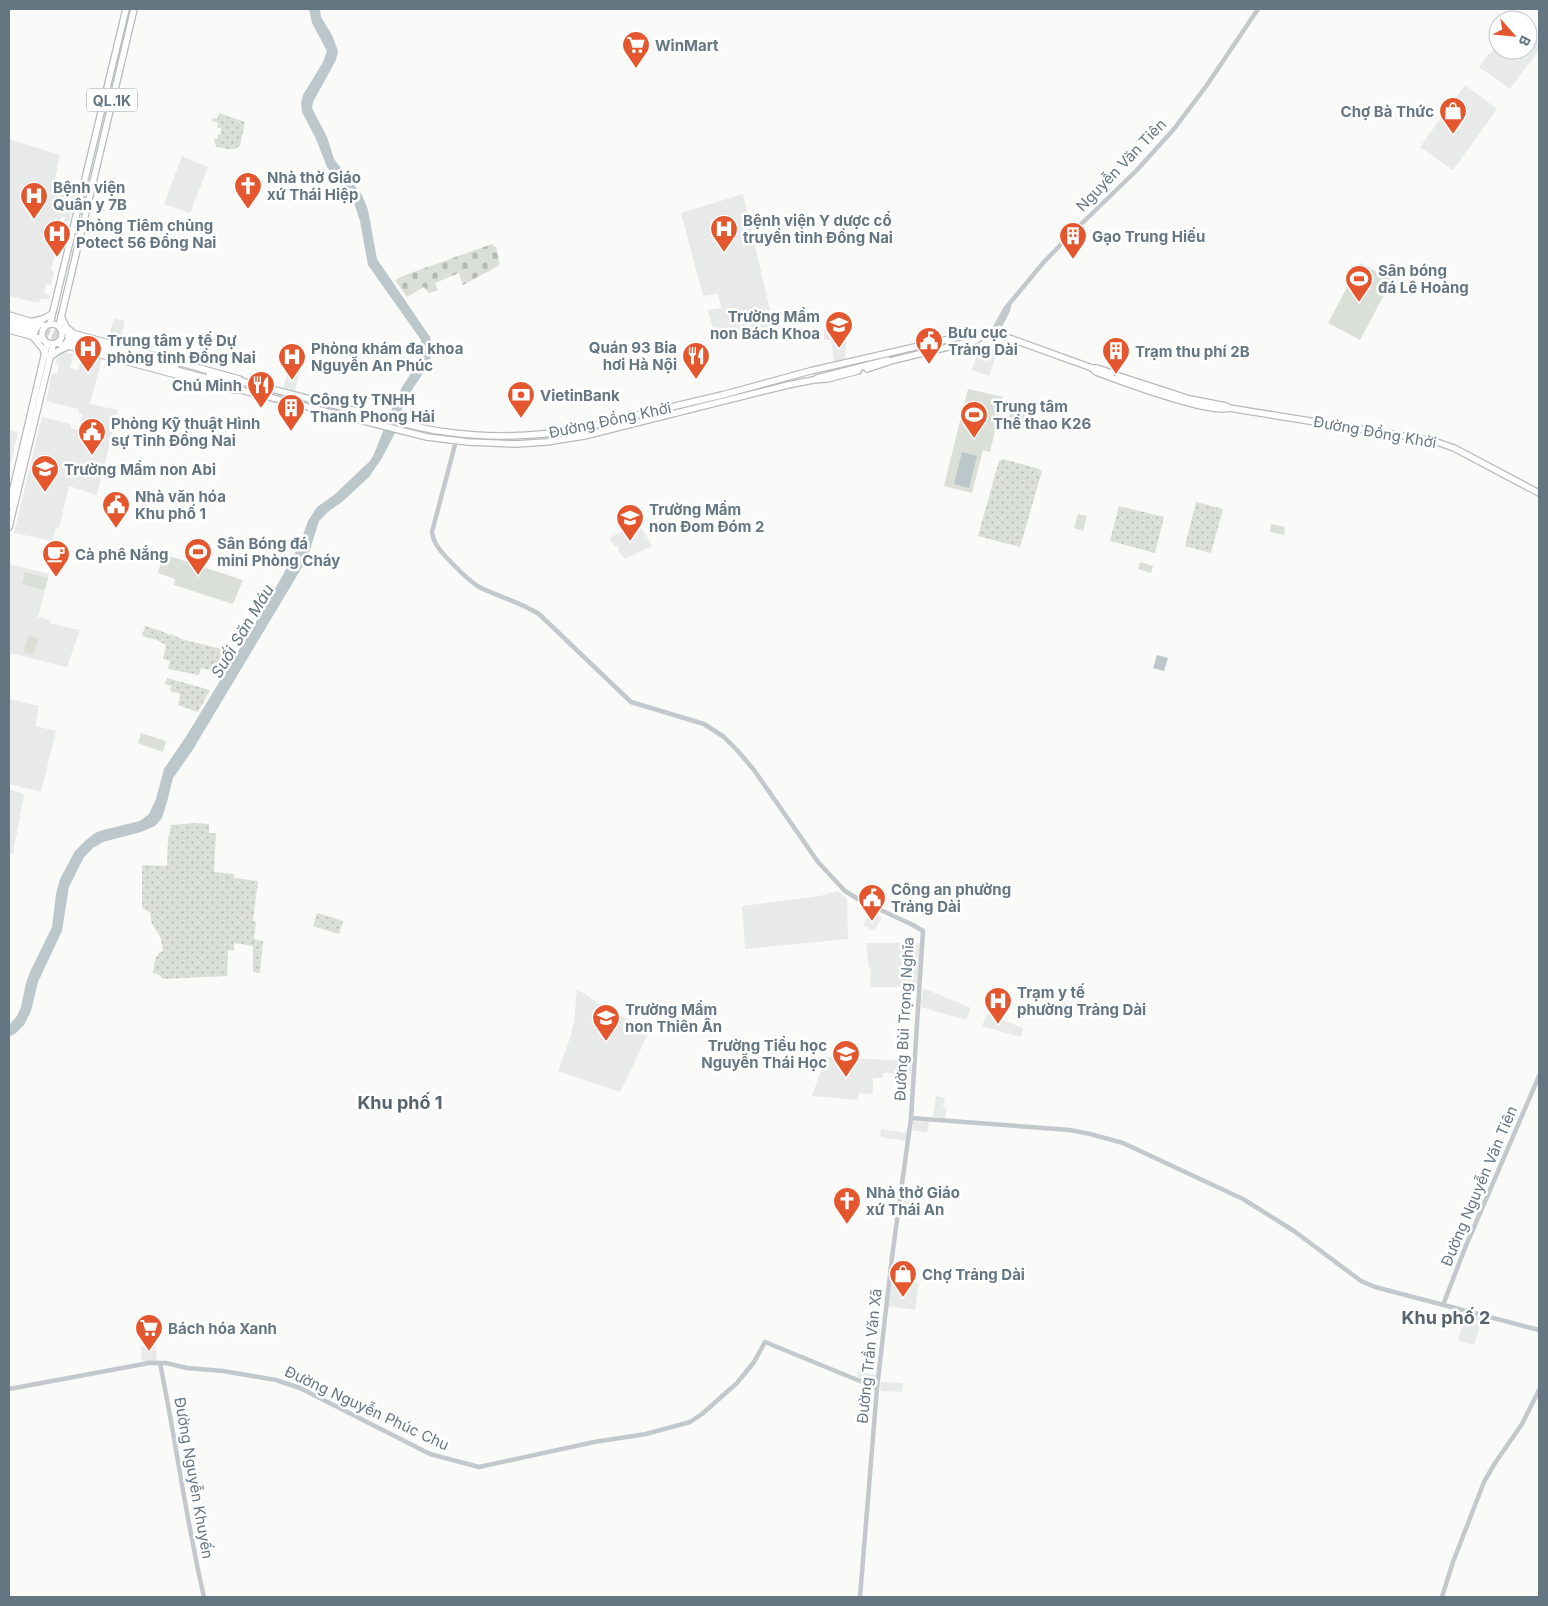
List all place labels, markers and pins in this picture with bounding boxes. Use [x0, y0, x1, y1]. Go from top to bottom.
supermarket icon: WinMart [621, 30, 651, 69]
place label: WinMart [655, 36, 719, 55]
shop icon: Chợ Bà Thức [1438, 96, 1468, 135]
place label: Chợ Bà Thức [1341, 102, 1434, 121]
place label: Nhà thờ Giáo xứ Thái Hiệp [267, 168, 361, 204]
church icon: Nhà thờ Giáo xứ Thái Hiệp [233, 171, 263, 210]
place label: Bệnh viện Quân y 7B [53, 178, 127, 214]
hospital icon: Bệnh viện Quân y 7B [19, 181, 49, 220]
place label: Bệnh viện Y dược cổ truyền tỉnh Đồng Nai [743, 211, 893, 247]
hospital icon: Bệnh viện Y dược cổ truyền tỉnh Đồng Nai [709, 214, 739, 253]
place label: Phòng Tiêm chủng Potect 56 Đồng Nai [76, 216, 216, 252]
hospital icon: Phòng Tiêm chủng Potect 56 Đồng Nai [42, 219, 72, 258]
building icon: Gạo Trung Hiếu [1058, 221, 1088, 260]
place label: Gạo Trung Hiếu [1092, 227, 1205, 246]
place label: Sân bóng đá Lê Hoàng [1378, 261, 1469, 297]
sports icon: Sân bóng đá Lê Hoàng [1344, 264, 1374, 303]
place label: Trường Mầm non Bách Khoa [710, 307, 820, 343]
school or university icon: Trường Mầm non Bách Khoa [824, 310, 854, 349]
place label: Bưu cục Trảng Dài [948, 323, 1018, 359]
public building icon: Bưu cục Trảng Dài [914, 326, 944, 365]
place label: Trung tâm y tế Dự phòng tỉnh Đồng Nai [107, 331, 256, 367]
hospital icon: Trung tâm y tế Dự phòng tỉnh Đồng Nai [73, 334, 103, 373]
building icon: Trạm thu phí 2B [1101, 336, 1131, 375]
place label: Quán 93 Bia hơi Hà Nội [589, 338, 677, 374]
place label: Phòng khám đa khoa Nguyễn An Phúc [311, 339, 463, 375]
restaurant icon: Quán 93 Bia hơi Hà Nội [681, 341, 711, 380]
hospital icon: Phòng khám đa khoa Nguyễn An Phúc [277, 342, 307, 381]
place label: Trạm thu phí 2B [1135, 342, 1250, 361]
restaurant icon: Chú Minh [246, 370, 276, 409]
place label: Chú Minh [172, 376, 242, 395]
bank icon: VietinBank [506, 380, 536, 419]
place label: VietinBank [540, 386, 620, 405]
place label: Công ty TNHH Thanh Phong Hải [310, 390, 435, 426]
building icon: Công ty TNHH Thanh Phong Hải [276, 393, 306, 432]
place label: Trung tâm Thể thao K26 [993, 397, 1091, 433]
sports icon: Trung tâm Thể thao K26 [959, 400, 989, 439]
place label: Phòng Kỹ thuật Hình sự Tỉnh Đồng Nai [111, 414, 260, 450]
public building icon: Phòng Kỹ thuật Hình sự Tỉnh Đồng Nai [77, 417, 107, 456]
school or university icon: Trường Mầm non Abi [30, 454, 60, 493]
place label: Trường Mầm non Abi [64, 460, 216, 479]
place label: Nhà văn hóa Khu phố 1 [135, 487, 226, 523]
public building icon: Nhà văn hóa Khu phố 1 [101, 490, 131, 529]
place label: Trường Mầm non Đom Đóm 2 [649, 500, 764, 536]
school or university icon: Trường Mầm non Đom Đóm 2 [615, 503, 645, 542]
place label: Sân Bóng đá mini Phòng Cháy [217, 534, 340, 570]
sports icon: Sân Bóng đá mini Phòng Cháy [183, 537, 213, 576]
cafe icon: Cà phê Nắng [41, 539, 71, 578]
place label: Cà phê Nắng [75, 545, 169, 564]
place label: Công an phường Trảng Dài [891, 880, 1011, 916]
public building icon: Công an phường Trảng Dài [857, 883, 887, 922]
place label: Trạm y tế phường Trảng Dài [1017, 983, 1146, 1019]
hospital icon: Trạm y tế phường Trảng Dài [983, 986, 1013, 1025]
place label: Trường Mầm non Thiên Ân [625, 1000, 722, 1036]
school or university icon: Trường Mầm non Thiên Ân [591, 1003, 621, 1042]
place label: Trường Tiểu học Nguyễn Thái Học [701, 1036, 827, 1072]
school or university icon: Trường Tiểu học Nguyễn Thái Học [831, 1039, 861, 1078]
place label: Nhà thờ Giáo xứ Thái An [866, 1183, 960, 1219]
church icon: Nhà thờ Giáo xứ Thái An [832, 1186, 862, 1225]
shop icon: Chợ Trảng Dài [888, 1259, 918, 1298]
place label: Chợ Trảng Dài [922, 1265, 1025, 1284]
supermarket icon: Bách hóa Xanh [134, 1313, 164, 1352]
place label: Bách hóa Xanh [168, 1319, 277, 1338]

